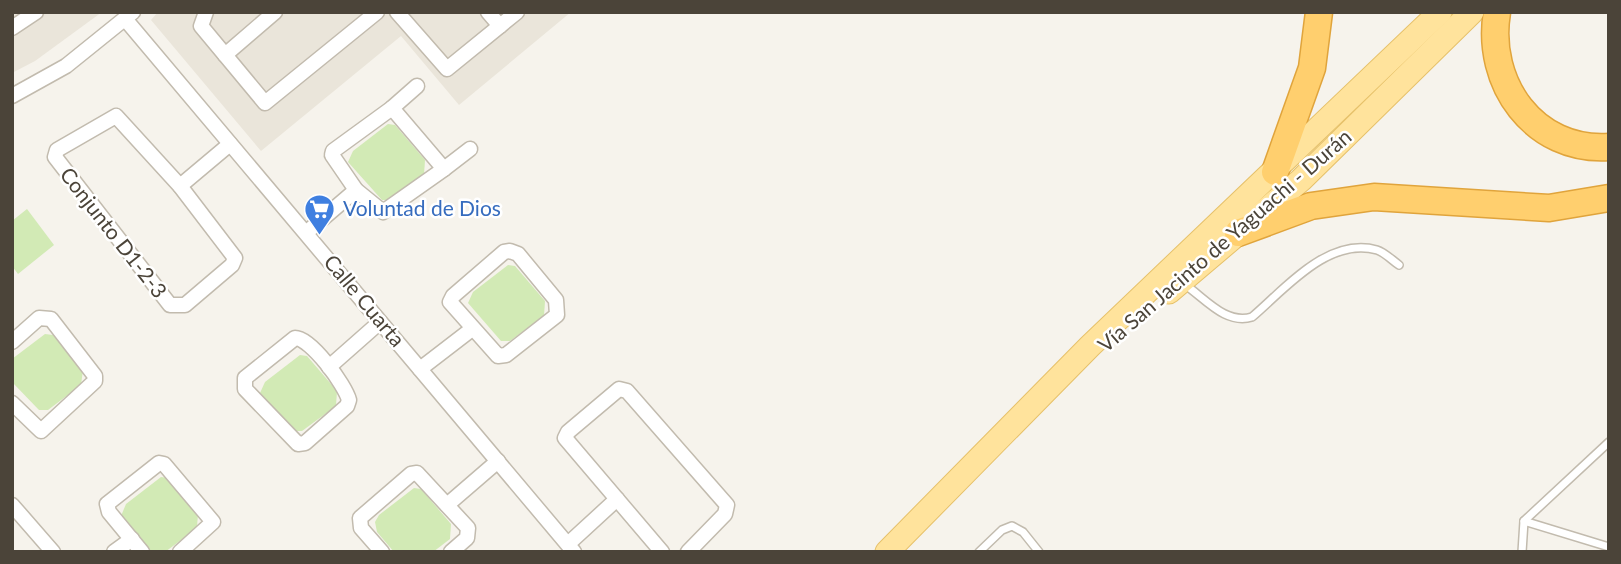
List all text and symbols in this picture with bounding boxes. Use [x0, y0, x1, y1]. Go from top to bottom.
street label: Vía San Jacinto de Yaguachi - Durán [1092, 123, 1356, 357]
street label: Conjunto D1-2-3 [55, 162, 173, 302]
supermarket icon: Voluntad de Dios [303, 192, 337, 236]
place label: Voluntad de Dios [343, 195, 501, 220]
street label: Calle Cuarta [319, 249, 411, 351]

